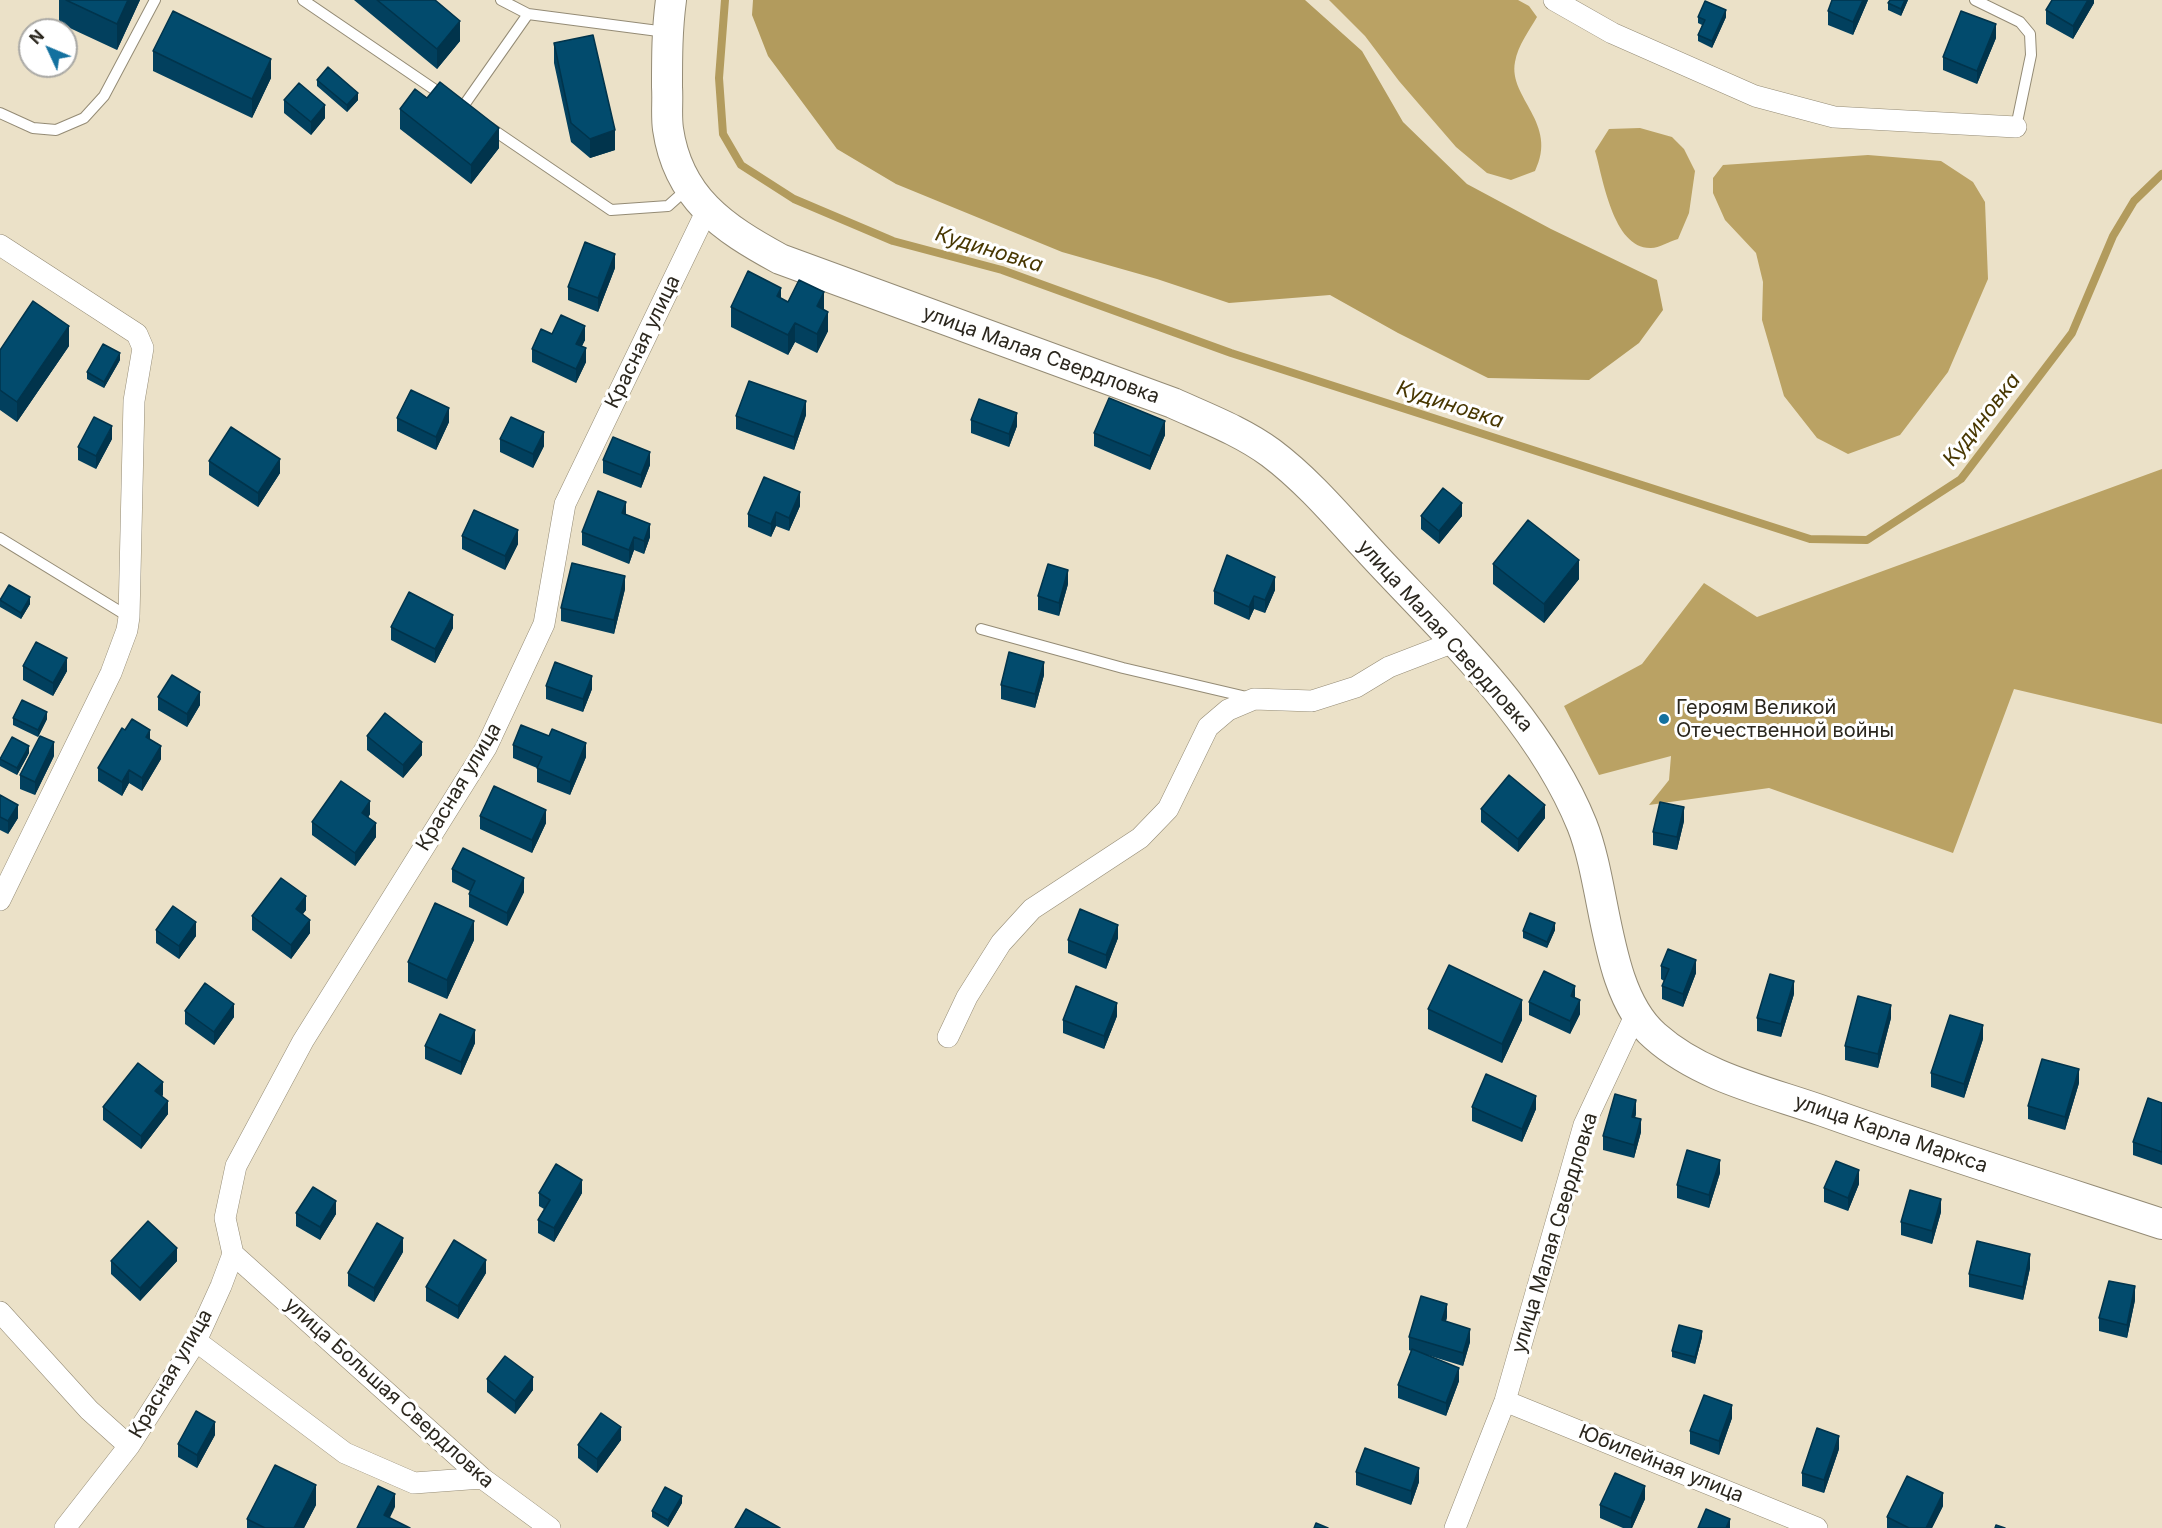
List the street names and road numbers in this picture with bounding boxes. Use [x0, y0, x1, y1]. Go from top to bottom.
street label: Красная улица [600, 272, 686, 412]
street label: улица Малая Свердловка [919, 301, 1163, 409]
street label: улица Малая Свердловка [1352, 535, 1538, 737]
street label: Красная улица [411, 719, 507, 855]
street label: улица Карла Маркса [1791, 1090, 1991, 1178]
street label: улица Малая Свердловка [1507, 1110, 1603, 1356]
street label: улица Большая Свердловка [279, 1293, 499, 1493]
street label: Красная улица [124, 1305, 218, 1443]
street label: Юбилейная улица [1575, 1420, 1747, 1508]

